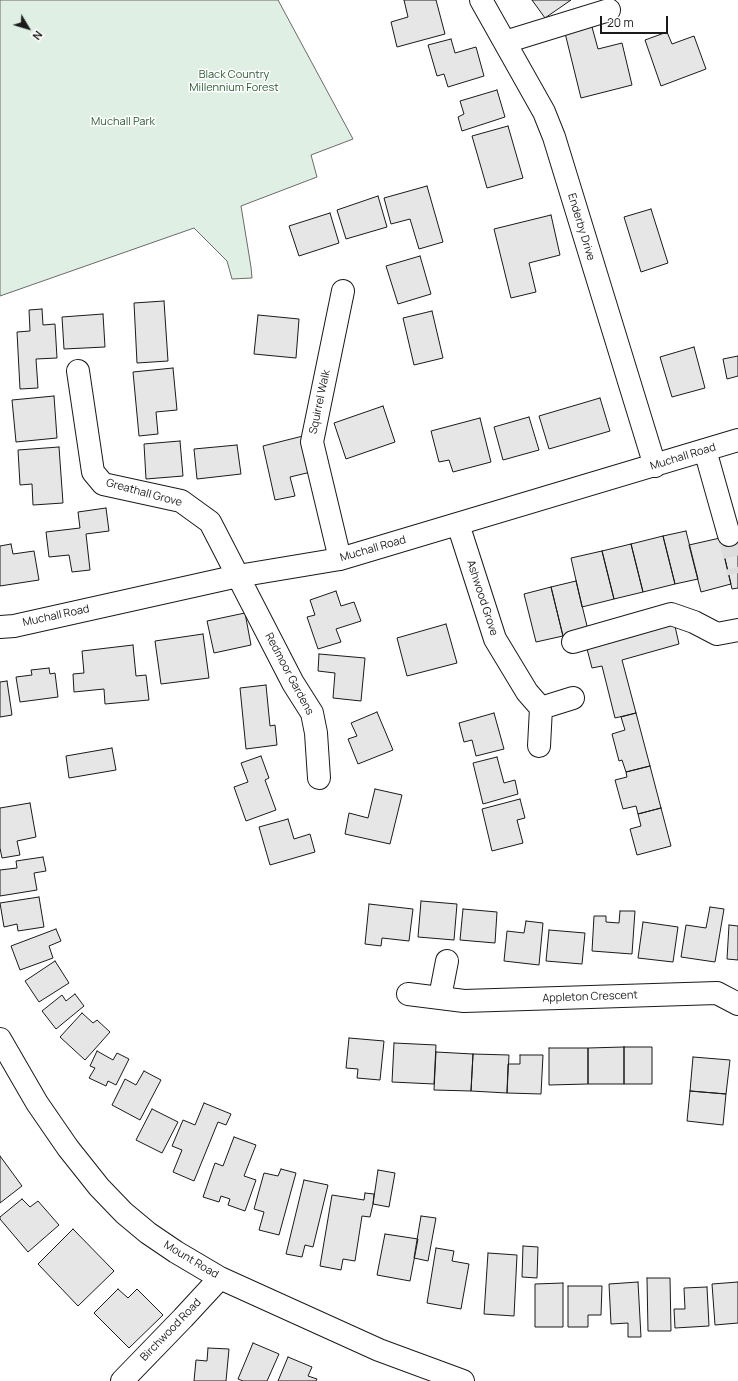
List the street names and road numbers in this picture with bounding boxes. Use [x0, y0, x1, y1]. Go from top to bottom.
street label: Enderby Drive [565, 192, 597, 262]
street label: Squirrel Walk [307, 369, 333, 435]
street label: Muchall Road [649, 441, 717, 473]
street label: Greathall Grove [105, 477, 183, 509]
street label: Muchall Road [339, 533, 407, 565]
street label: Ashwood Grove [464, 558, 500, 638]
street label: Muchall Road [21, 602, 91, 630]
street label: Redmoor Gardens [262, 631, 316, 717]
street label: Appleton Crescent [542, 989, 638, 1005]
street label: Mount Road [161, 1239, 221, 1281]
street label: Birchwood Road [138, 1296, 204, 1364]

